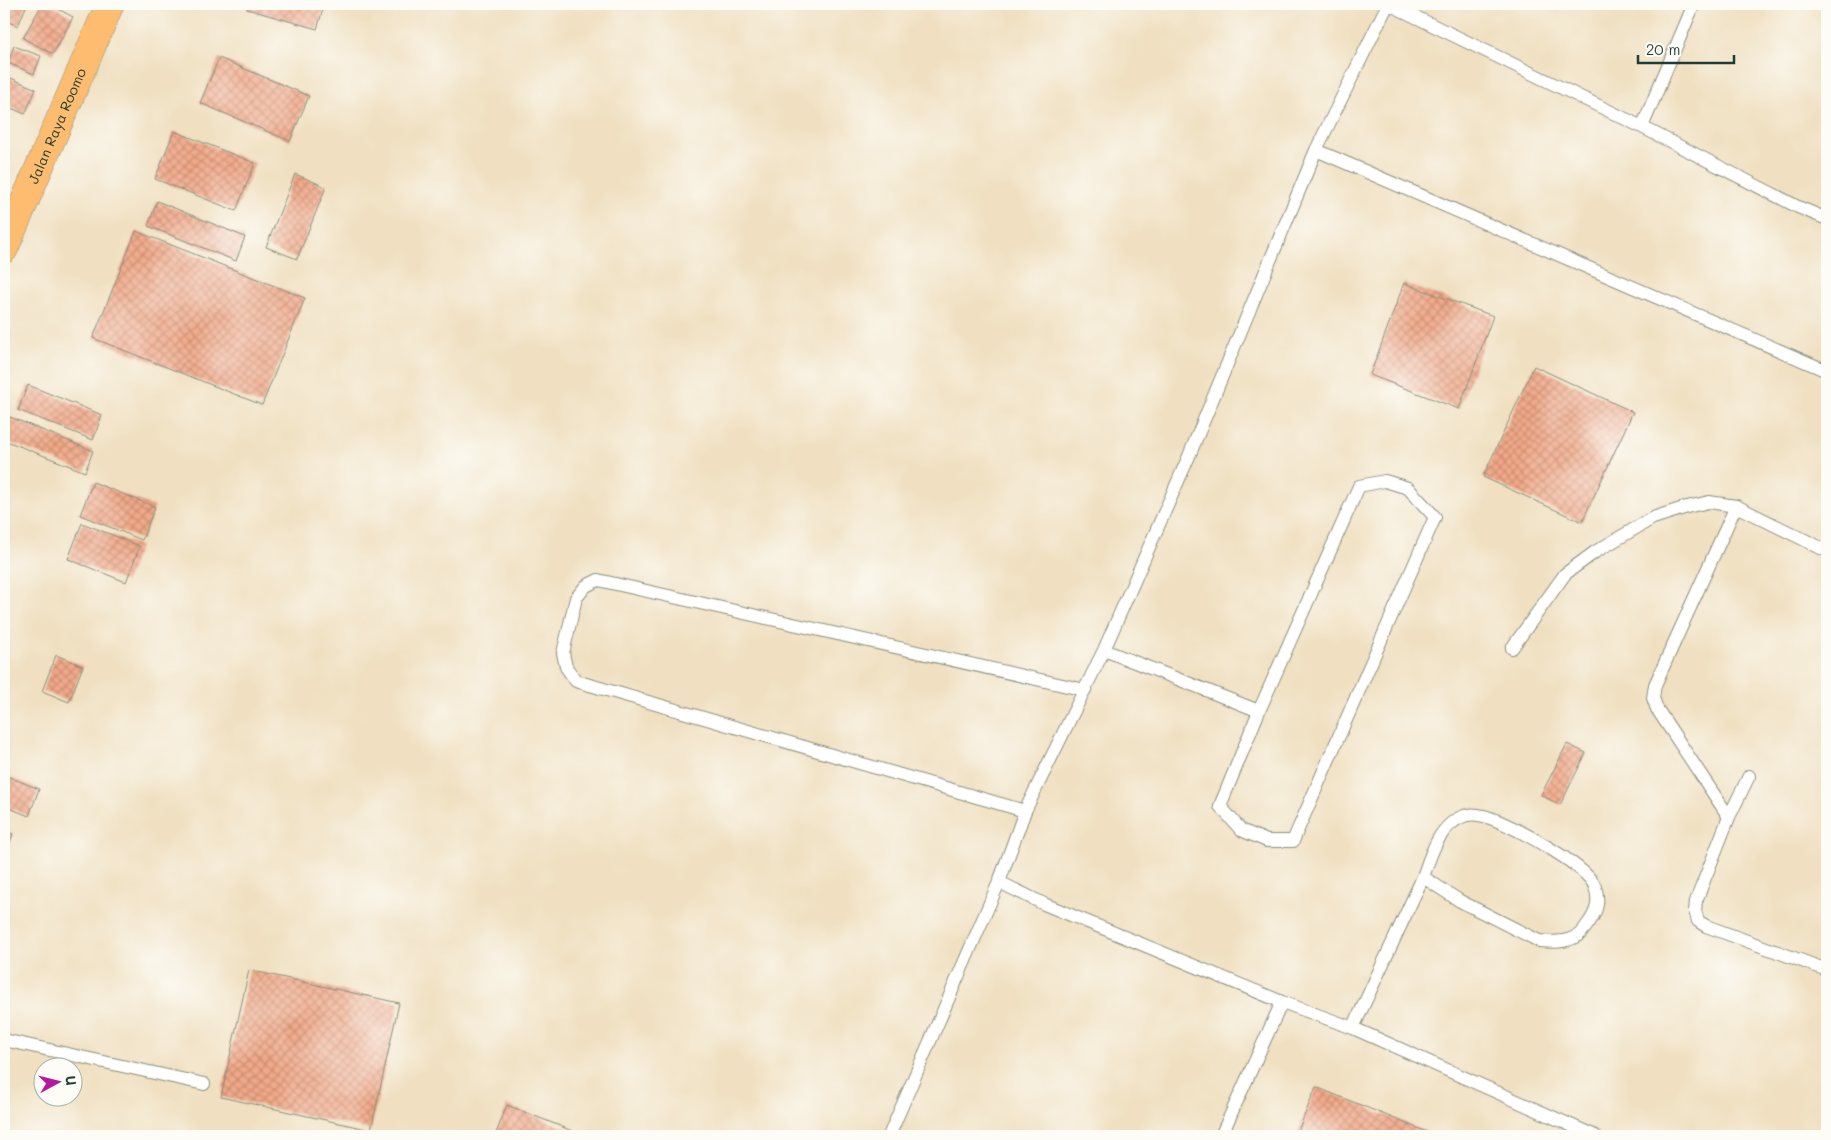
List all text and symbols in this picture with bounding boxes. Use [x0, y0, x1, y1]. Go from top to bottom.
scale bar [1638, 32, 1735, 64]
text: 20 m [1646, 39, 1680, 59]
street label: Jalan Raya Roomo [23, 65, 90, 187]
north arrow [32, 1058, 82, 1108]
text: U [61, 1074, 81, 1086]

